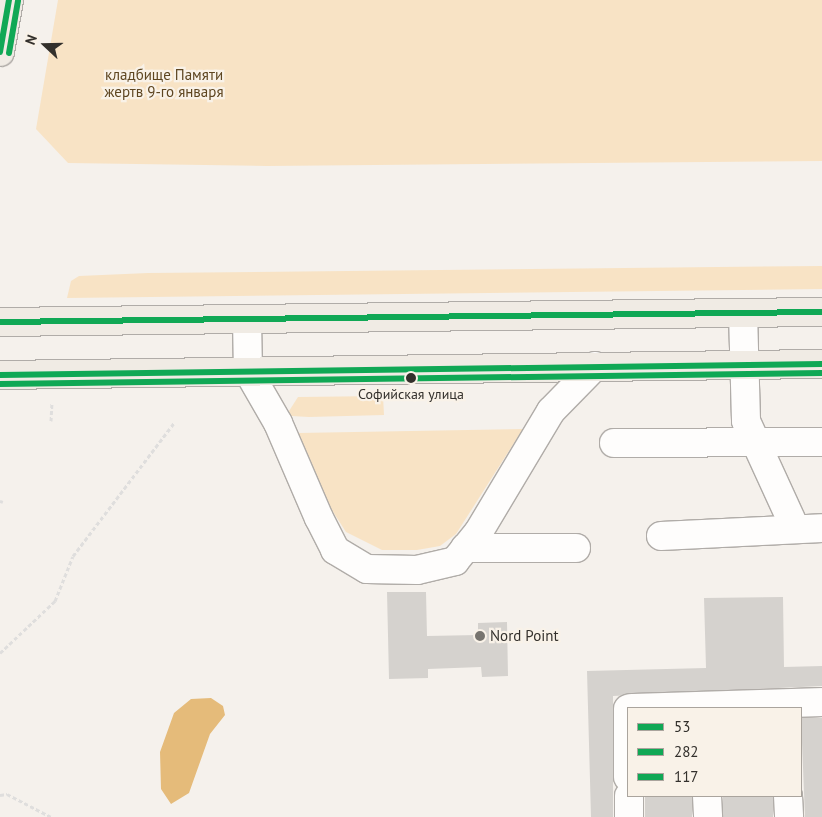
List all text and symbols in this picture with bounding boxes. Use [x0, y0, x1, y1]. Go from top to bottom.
north arrow [20, 20, 70, 70]
text: N [21, 32, 41, 47]
park label: кладбище Памяти жертв 9-го января [104, 65, 224, 100]
marker: Софийская улица [406, 373, 416, 383]
place label: Софийская улица [358, 386, 464, 402]
place label: Nord Point [490, 627, 559, 645]
marker: Nord Point [474, 630, 486, 642]
legend [627, 707, 802, 797]
text: 53 [674, 717, 690, 736]
text: 282 [674, 742, 699, 761]
text: 117 [674, 767, 699, 786]

